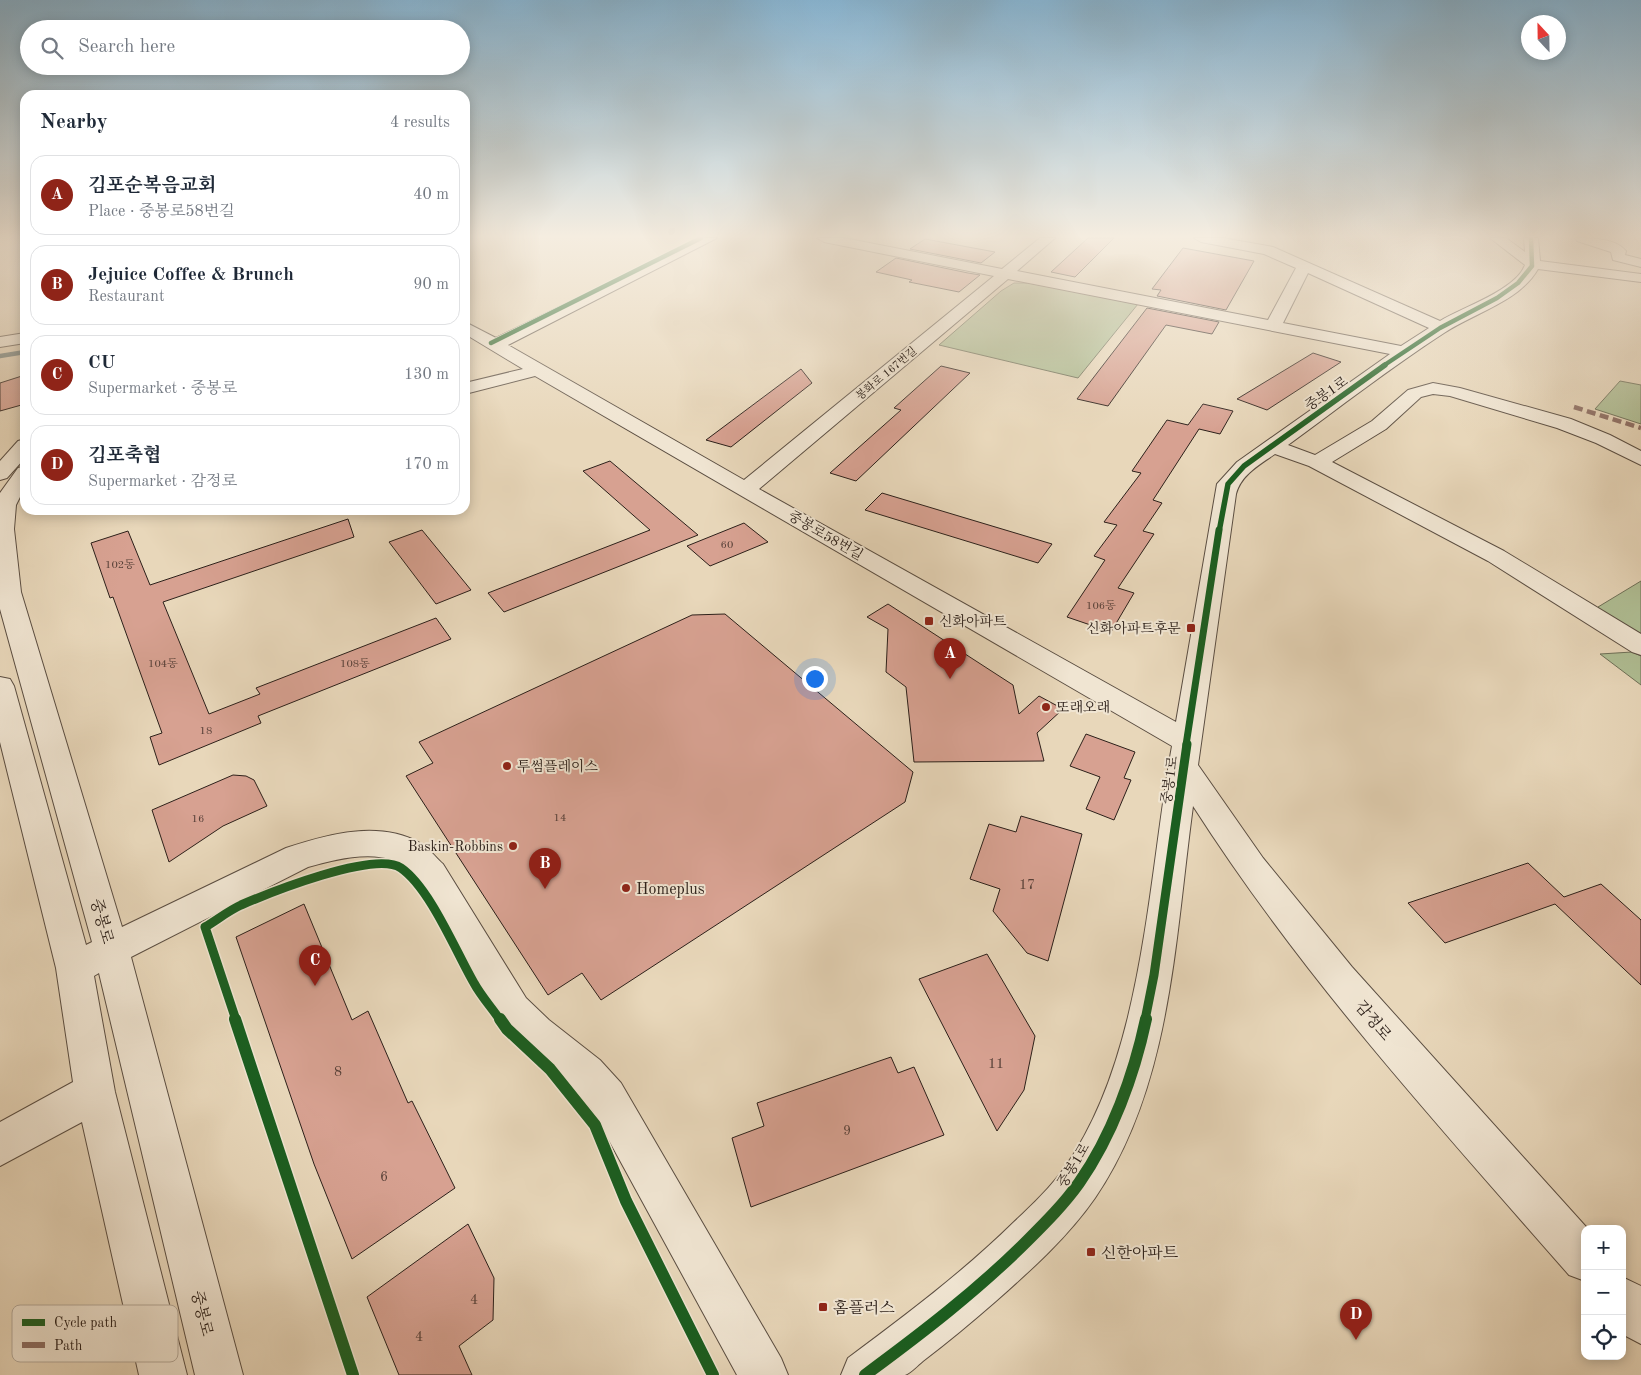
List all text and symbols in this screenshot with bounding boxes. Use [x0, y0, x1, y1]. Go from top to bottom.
north arrow [1521, 15, 1566, 60]
search box [20, 20, 470, 75]
icon: search [38, 34, 66, 62]
text: Search here [78, 38, 175, 57]
text: Nearby [40, 112, 108, 133]
text: 4 results [390, 115, 450, 131]
text: 김포순복음교회 [88, 177, 216, 196]
text: A [51, 187, 63, 203]
text: 40 m [413, 187, 449, 203]
text: Place · 중봉로58번길 [88, 204, 235, 220]
text: Jejuice Coffee & Brunch [88, 266, 294, 285]
text: B [51, 277, 63, 293]
text: 90 m [413, 277, 449, 293]
text: Restaurant [88, 289, 165, 305]
street label: 봉화로 167번길 [853, 344, 919, 403]
text: CU [88, 354, 116, 373]
text: C [52, 367, 62, 383]
text: 130 m [404, 367, 449, 383]
street label: 중봉1로 [1301, 372, 1351, 414]
text: Supermarket · 중봉로 [88, 381, 237, 397]
text: 김포축협 [88, 447, 161, 466]
text: D [51, 457, 63, 473]
text: 170 m [404, 457, 449, 473]
text: Supermarket · 감정로 [88, 474, 237, 490]
street label: 중봉로58번길 [786, 507, 866, 563]
house number: 60 [721, 540, 733, 551]
house number: 102동 [105, 559, 135, 571]
house number: 106동 [1086, 600, 1116, 612]
place label: 신화아파트 [939, 614, 1007, 629]
marker: 신화아파트 [923, 615, 935, 627]
place label: 신화아파트후문 [1086, 620, 1181, 636]
marker: 신화아파트후문 [1185, 622, 1197, 634]
pin: A [934, 638, 966, 679]
house number: 104동 [148, 658, 178, 670]
house number: 108동 [340, 658, 370, 670]
your location [802, 666, 828, 692]
place label: 또래오래 [1056, 700, 1110, 715]
marker: 또래오래 [1040, 701, 1052, 713]
house number: 18 [200, 726, 212, 737]
street label: 중봉1로 [1158, 754, 1180, 805]
place label: 투썸플레이스 [517, 759, 599, 774]
marker: 투썸플레이스 [501, 760, 513, 772]
house number: 14 [554, 813, 566, 824]
house number: 16 [192, 814, 204, 825]
place label: Baskin-Robbins [408, 840, 503, 854]
marker: Baskin-Robbins [507, 840, 519, 852]
pin: B [529, 848, 561, 889]
house number: 17 [1019, 878, 1035, 892]
marker: Homeplus [620, 882, 632, 894]
place label: Homeplus [636, 882, 705, 898]
street label: 중봉로 [87, 897, 117, 947]
pin: C [299, 945, 331, 986]
street label: 감정로 [1351, 998, 1395, 1045]
house number: 11 [988, 1057, 1004, 1071]
house number: 8 [334, 1065, 342, 1079]
house number: 9 [843, 1124, 851, 1138]
street label: 중봉1로 [1054, 1140, 1093, 1190]
house number: 6 [380, 1170, 388, 1184]
map controls [1581, 1225, 1626, 1360]
button: + [1581, 1225, 1626, 1270]
place label: 신한아파트 [1101, 1245, 1179, 1262]
marker: 신한아파트 [1085, 1246, 1097, 1258]
button: − [1581, 1270, 1626, 1315]
street label: 중봉로 [188, 1289, 217, 1338]
house number: 4 [470, 1293, 478, 1307]
place label: 홈플러스 [833, 1299, 895, 1317]
pin: D [1340, 1299, 1372, 1340]
marker: 홈플러스 [817, 1301, 829, 1313]
legend [12, 1305, 178, 1362]
button: locate [1581, 1315, 1626, 1360]
text: Cycle path [54, 1316, 117, 1330]
house number: 4 [415, 1330, 423, 1344]
text: Path [54, 1339, 83, 1353]

